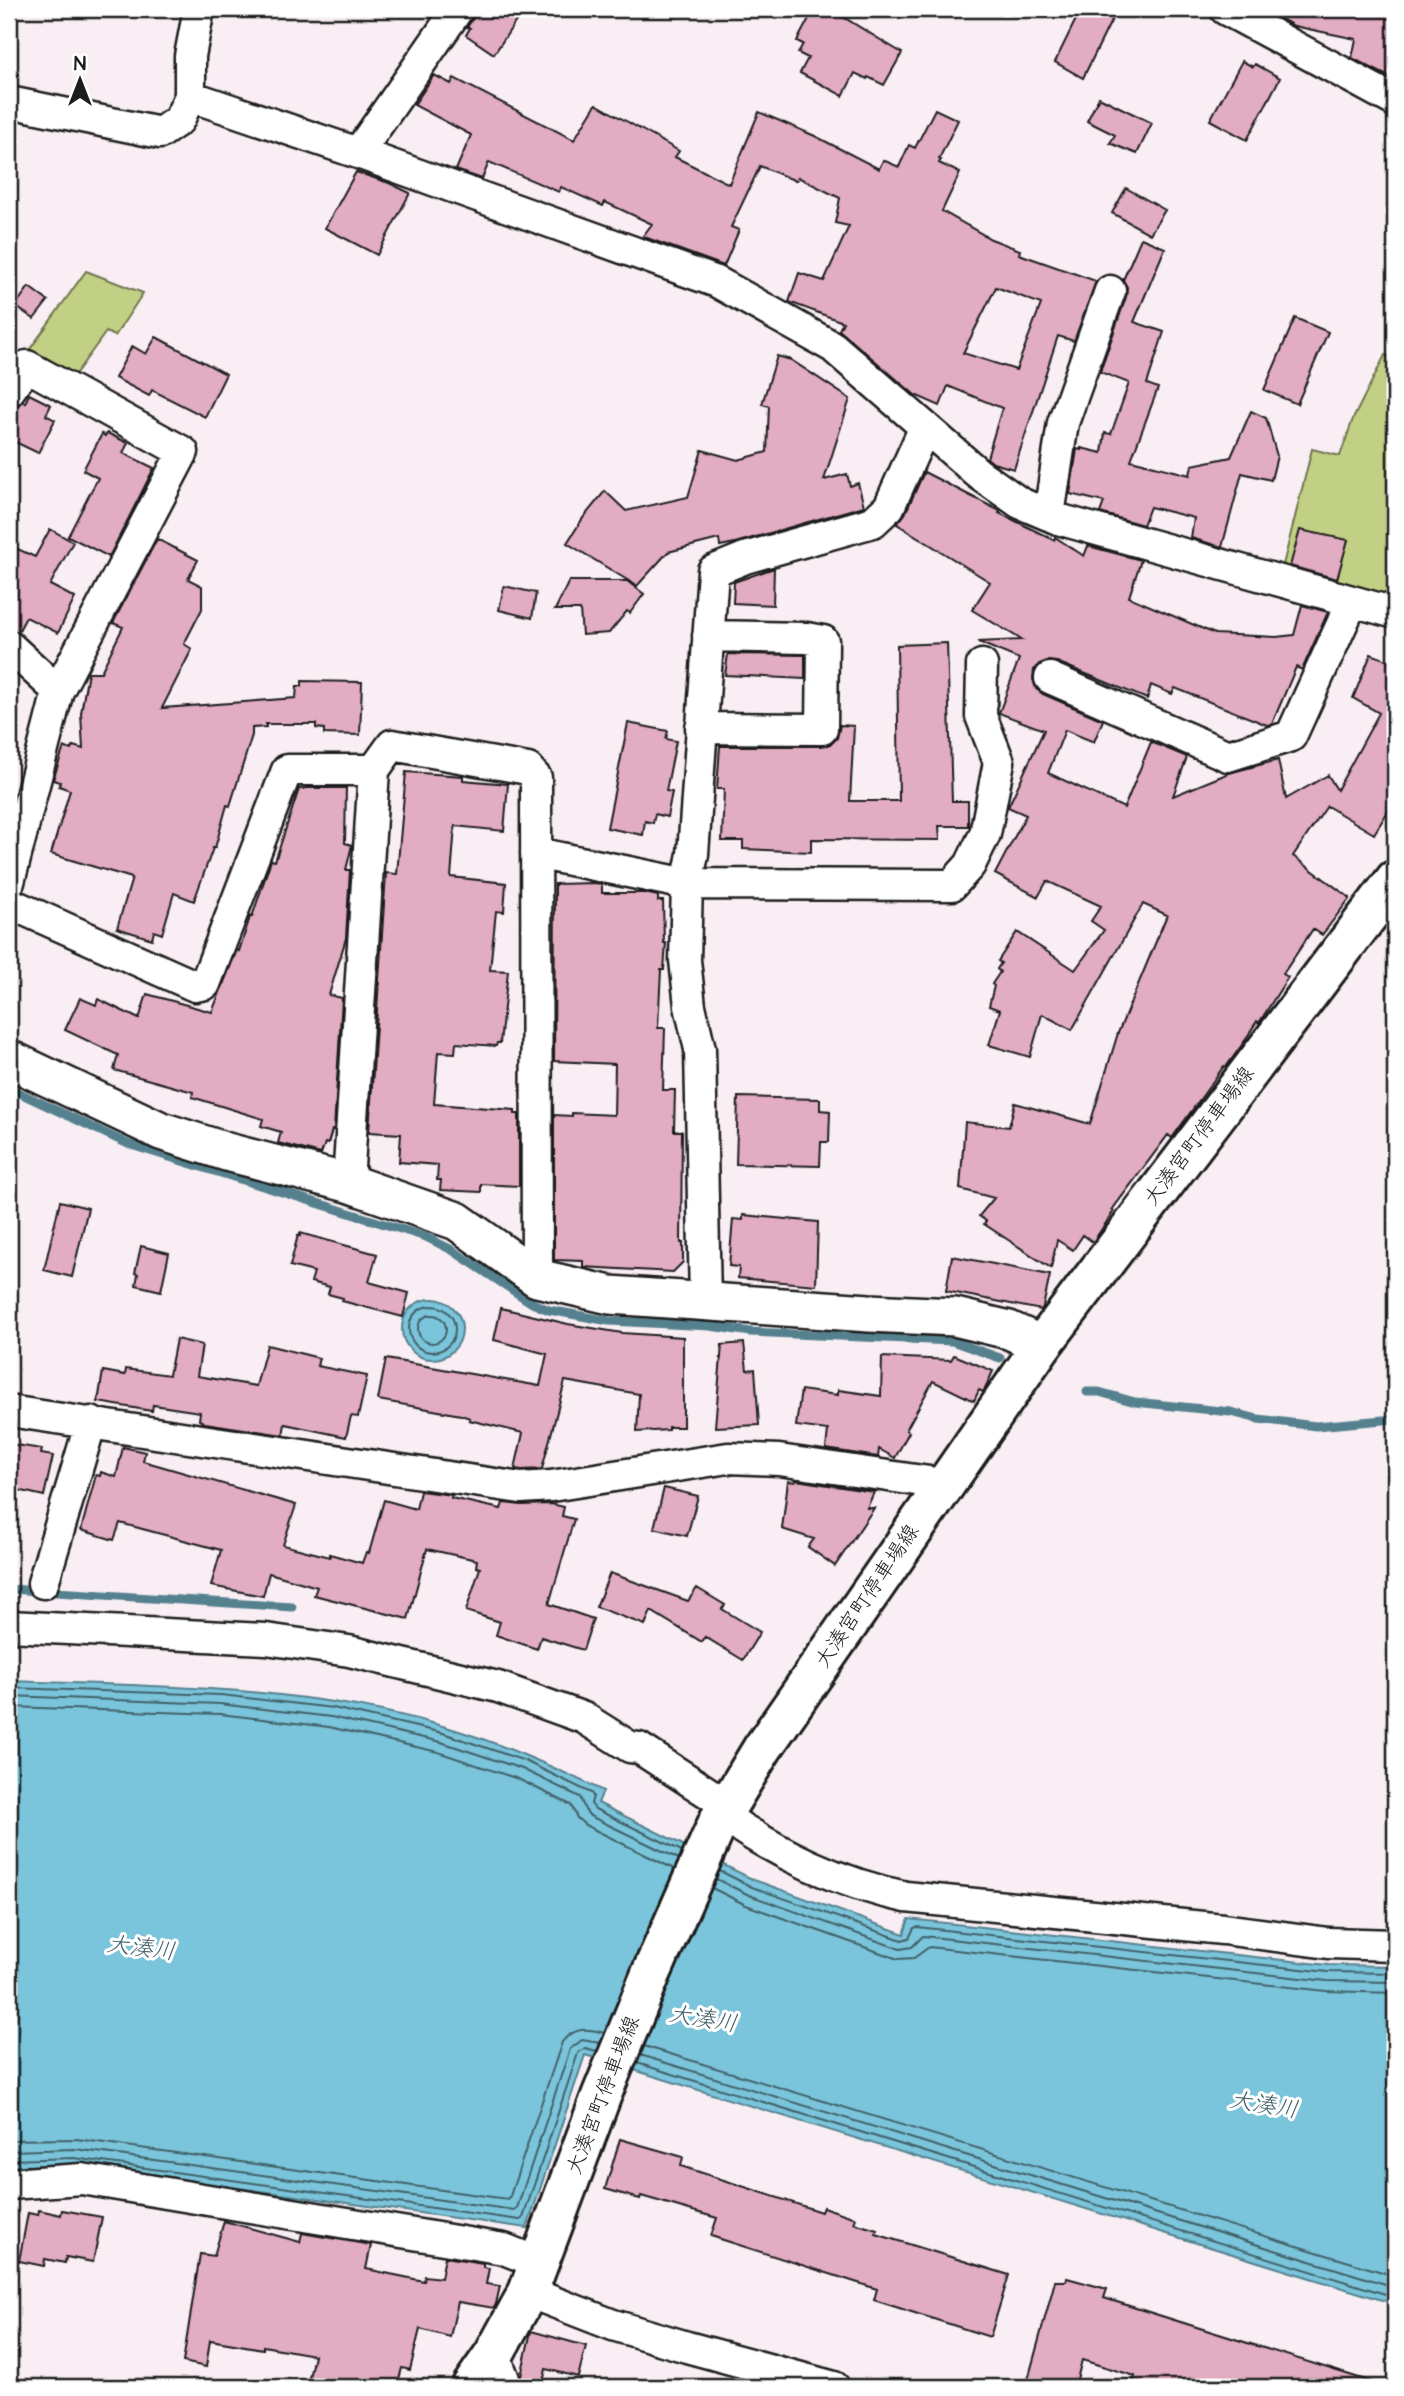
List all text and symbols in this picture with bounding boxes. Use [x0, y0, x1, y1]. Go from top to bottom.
north arrow [46, 46, 116, 116]
text: N [74, 51, 86, 78]
street label: 大湊宮町停車場線 [1137, 1060, 1261, 1212]
street label: 大湊宮町停車場線 [808, 1518, 926, 1674]
water label: 大湊川 [105, 1928, 177, 1968]
water label: 大湊川 [666, 1998, 740, 2040]
street label: 大湊宮町停車場線 [559, 2011, 647, 2179]
water label: 大湊川 [1227, 2084, 1301, 2126]

